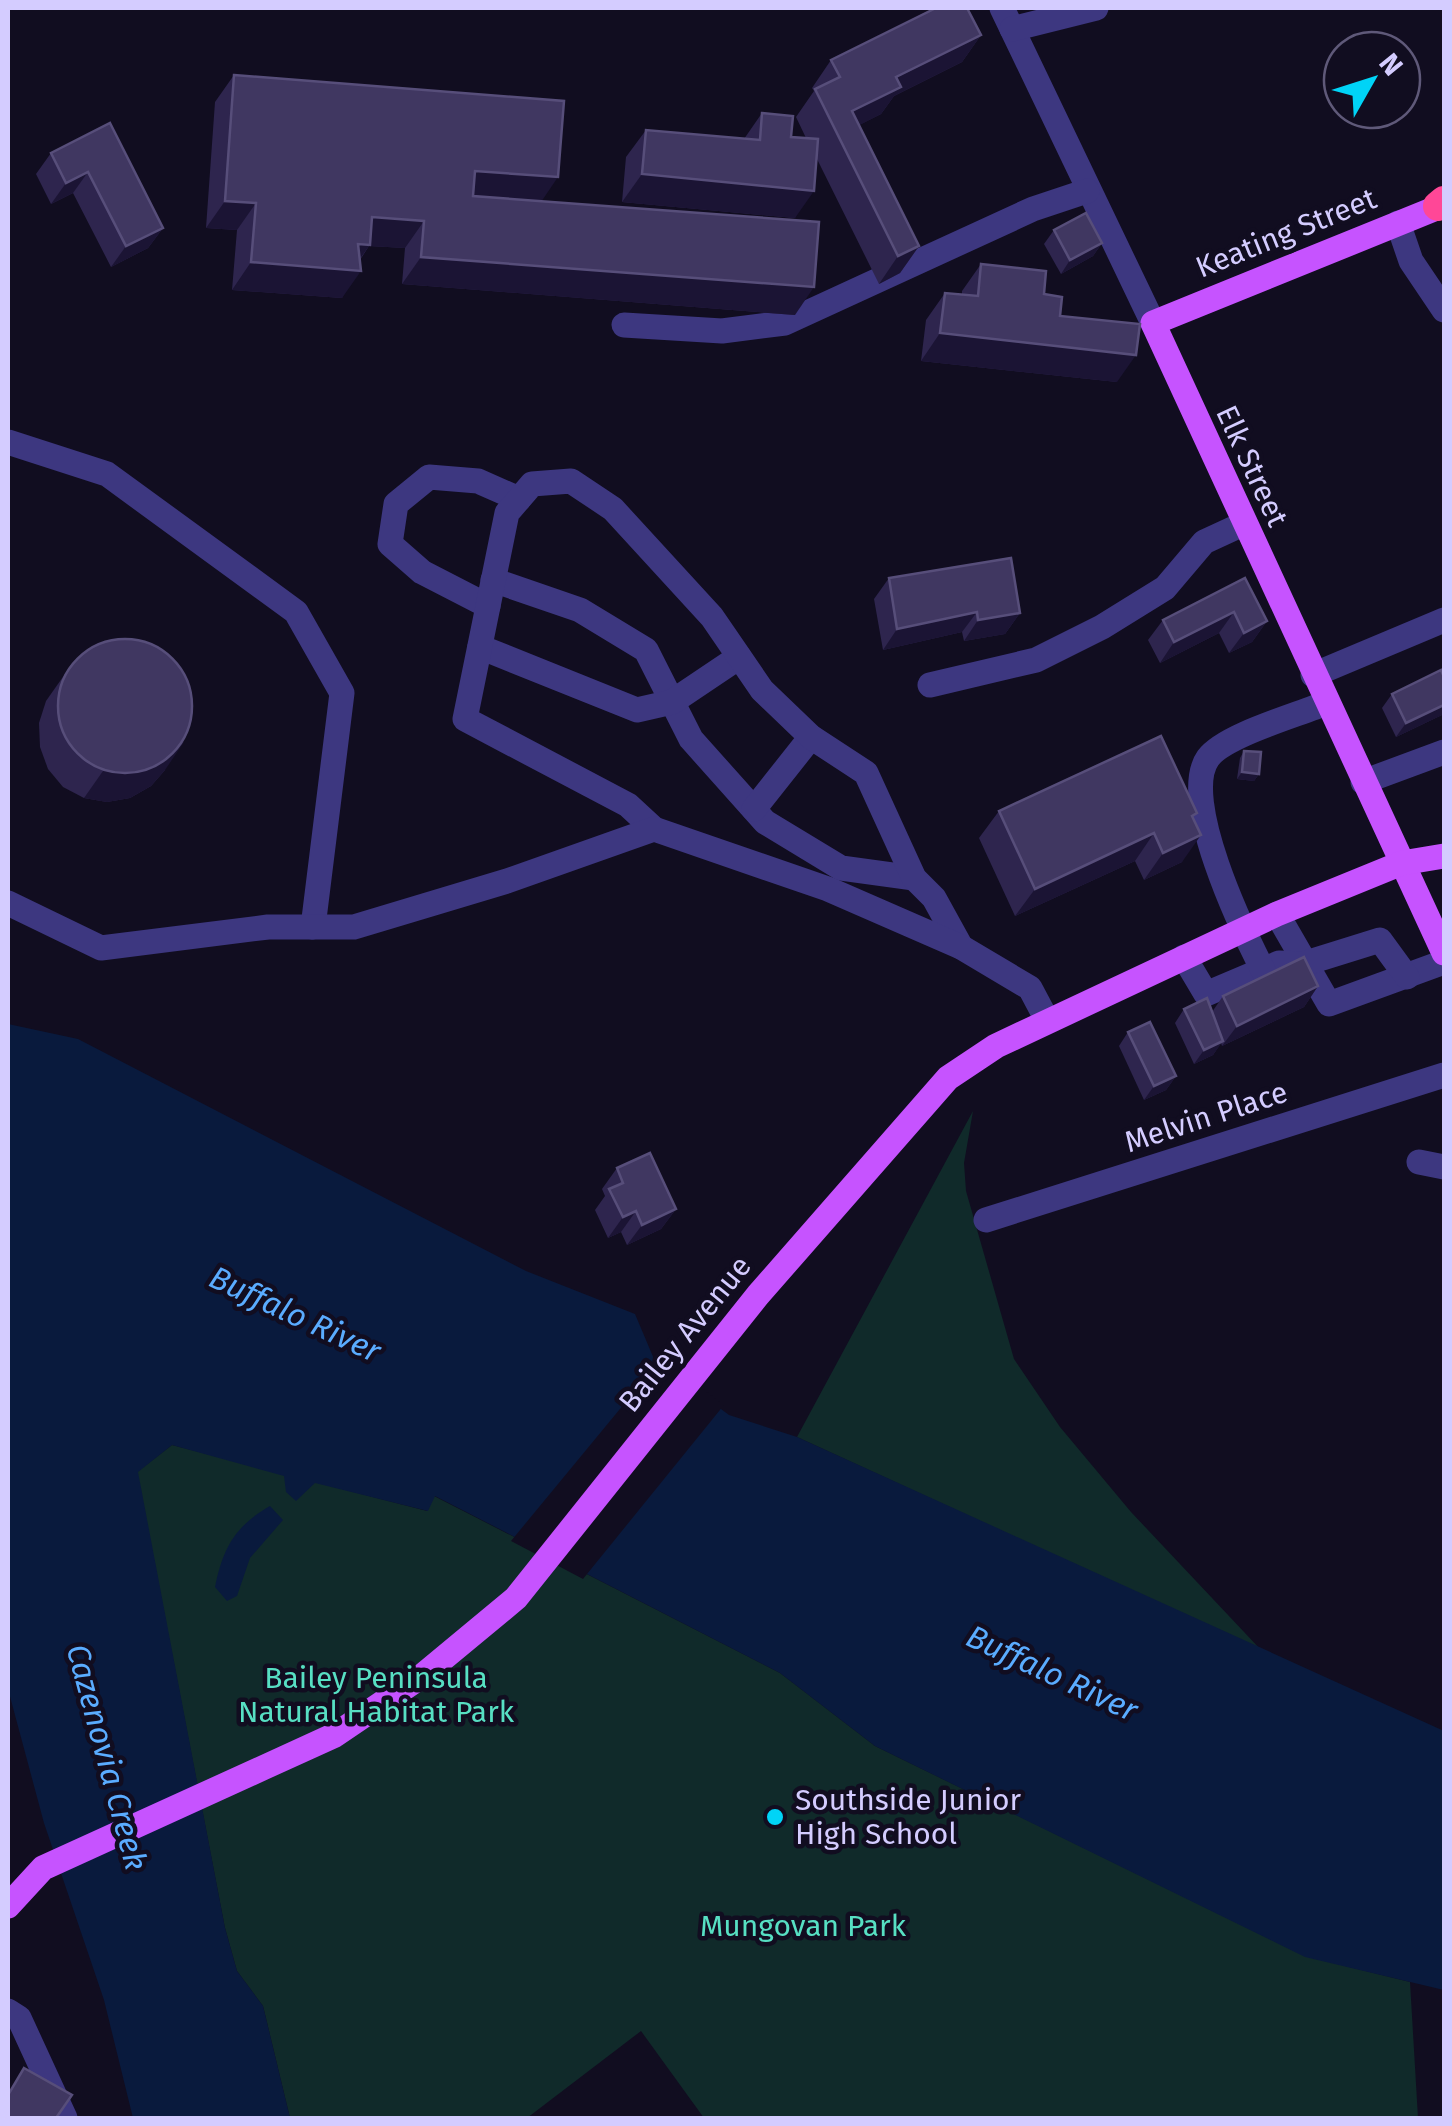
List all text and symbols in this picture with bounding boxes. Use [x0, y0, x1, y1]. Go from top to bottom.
north arrow [1322, 30, 1422, 130]
text: N [1372, 47, 1410, 82]
street label: Keating Street [1191, 180, 1382, 286]
street label: Elk Street [1208, 400, 1296, 532]
street label: Melvin Place [1120, 1074, 1292, 1160]
street label: Bailey Avenue [611, 1249, 759, 1419]
water label: Buffalo River [203, 1258, 388, 1371]
water label: Buffalo River [960, 1617, 1145, 1730]
water label: Cazenovia Creek [59, 1640, 155, 1874]
park label: Bailey Peninsula Natural Habitat Park [238, 1660, 515, 1730]
place label: Southside Junior High School [795, 1782, 1022, 1852]
marker: Southside Junior High School [764, 1806, 786, 1828]
park label: Mungovan Park [700, 1908, 907, 1944]

